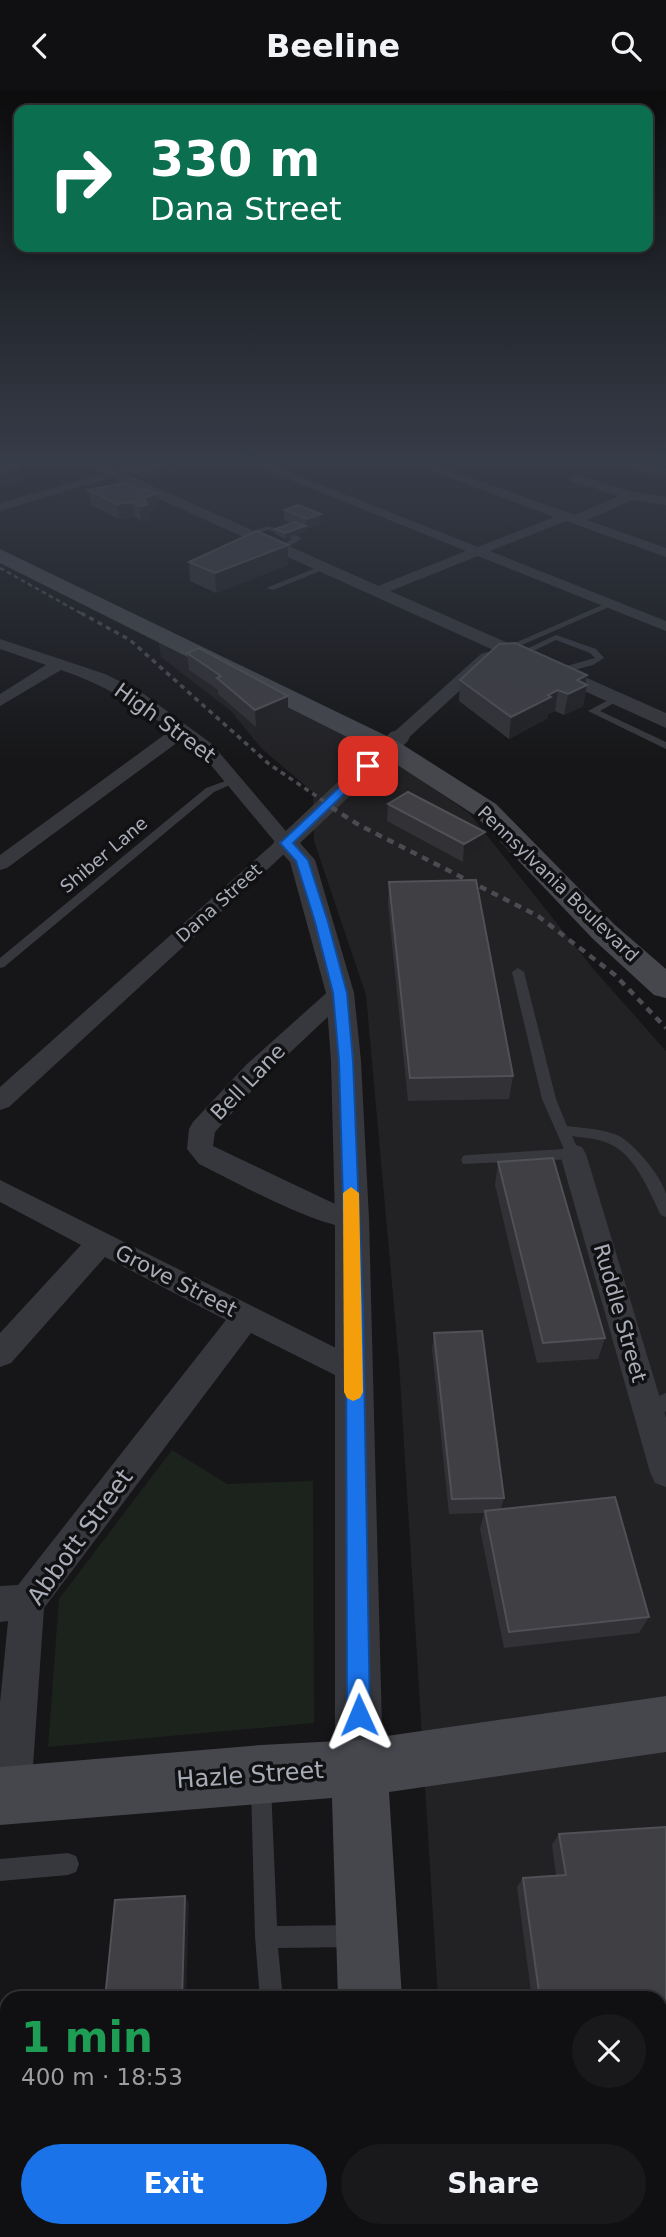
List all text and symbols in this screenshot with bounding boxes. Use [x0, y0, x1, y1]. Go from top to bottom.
icon: back [21, 27, 59, 65]
text: Beeline [266, 27, 400, 65]
icon: search [607, 27, 645, 65]
text: 330 m [150, 131, 320, 188]
icon: right [35, 133, 126, 224]
text: Dana Street [150, 190, 342, 228]
street label: High Street [110, 678, 220, 768]
pin [338, 736, 398, 796]
icon: arrive [349, 747, 387, 785]
street label: Pennsylvania Boulevard [474, 801, 643, 966]
street label: Shiber Lane [56, 812, 151, 897]
street label: Dana Street [172, 859, 266, 946]
street label: Bell Lane [206, 1039, 290, 1125]
street label: Grove Street [111, 1240, 241, 1322]
street label: Ruddle Street [589, 1241, 651, 1385]
street label: Abbott Street [21, 1464, 139, 1610]
position arrow [322, 1678, 396, 1752]
street label: Hazle Street [176, 1756, 324, 1794]
text: 1 min [21, 2013, 153, 2062]
button: close [572, 2014, 646, 2088]
text: 400 m · 18:53 [21, 2064, 183, 2090]
button: Exit [21, 2144, 327, 2224]
button: Share [341, 2144, 646, 2224]

